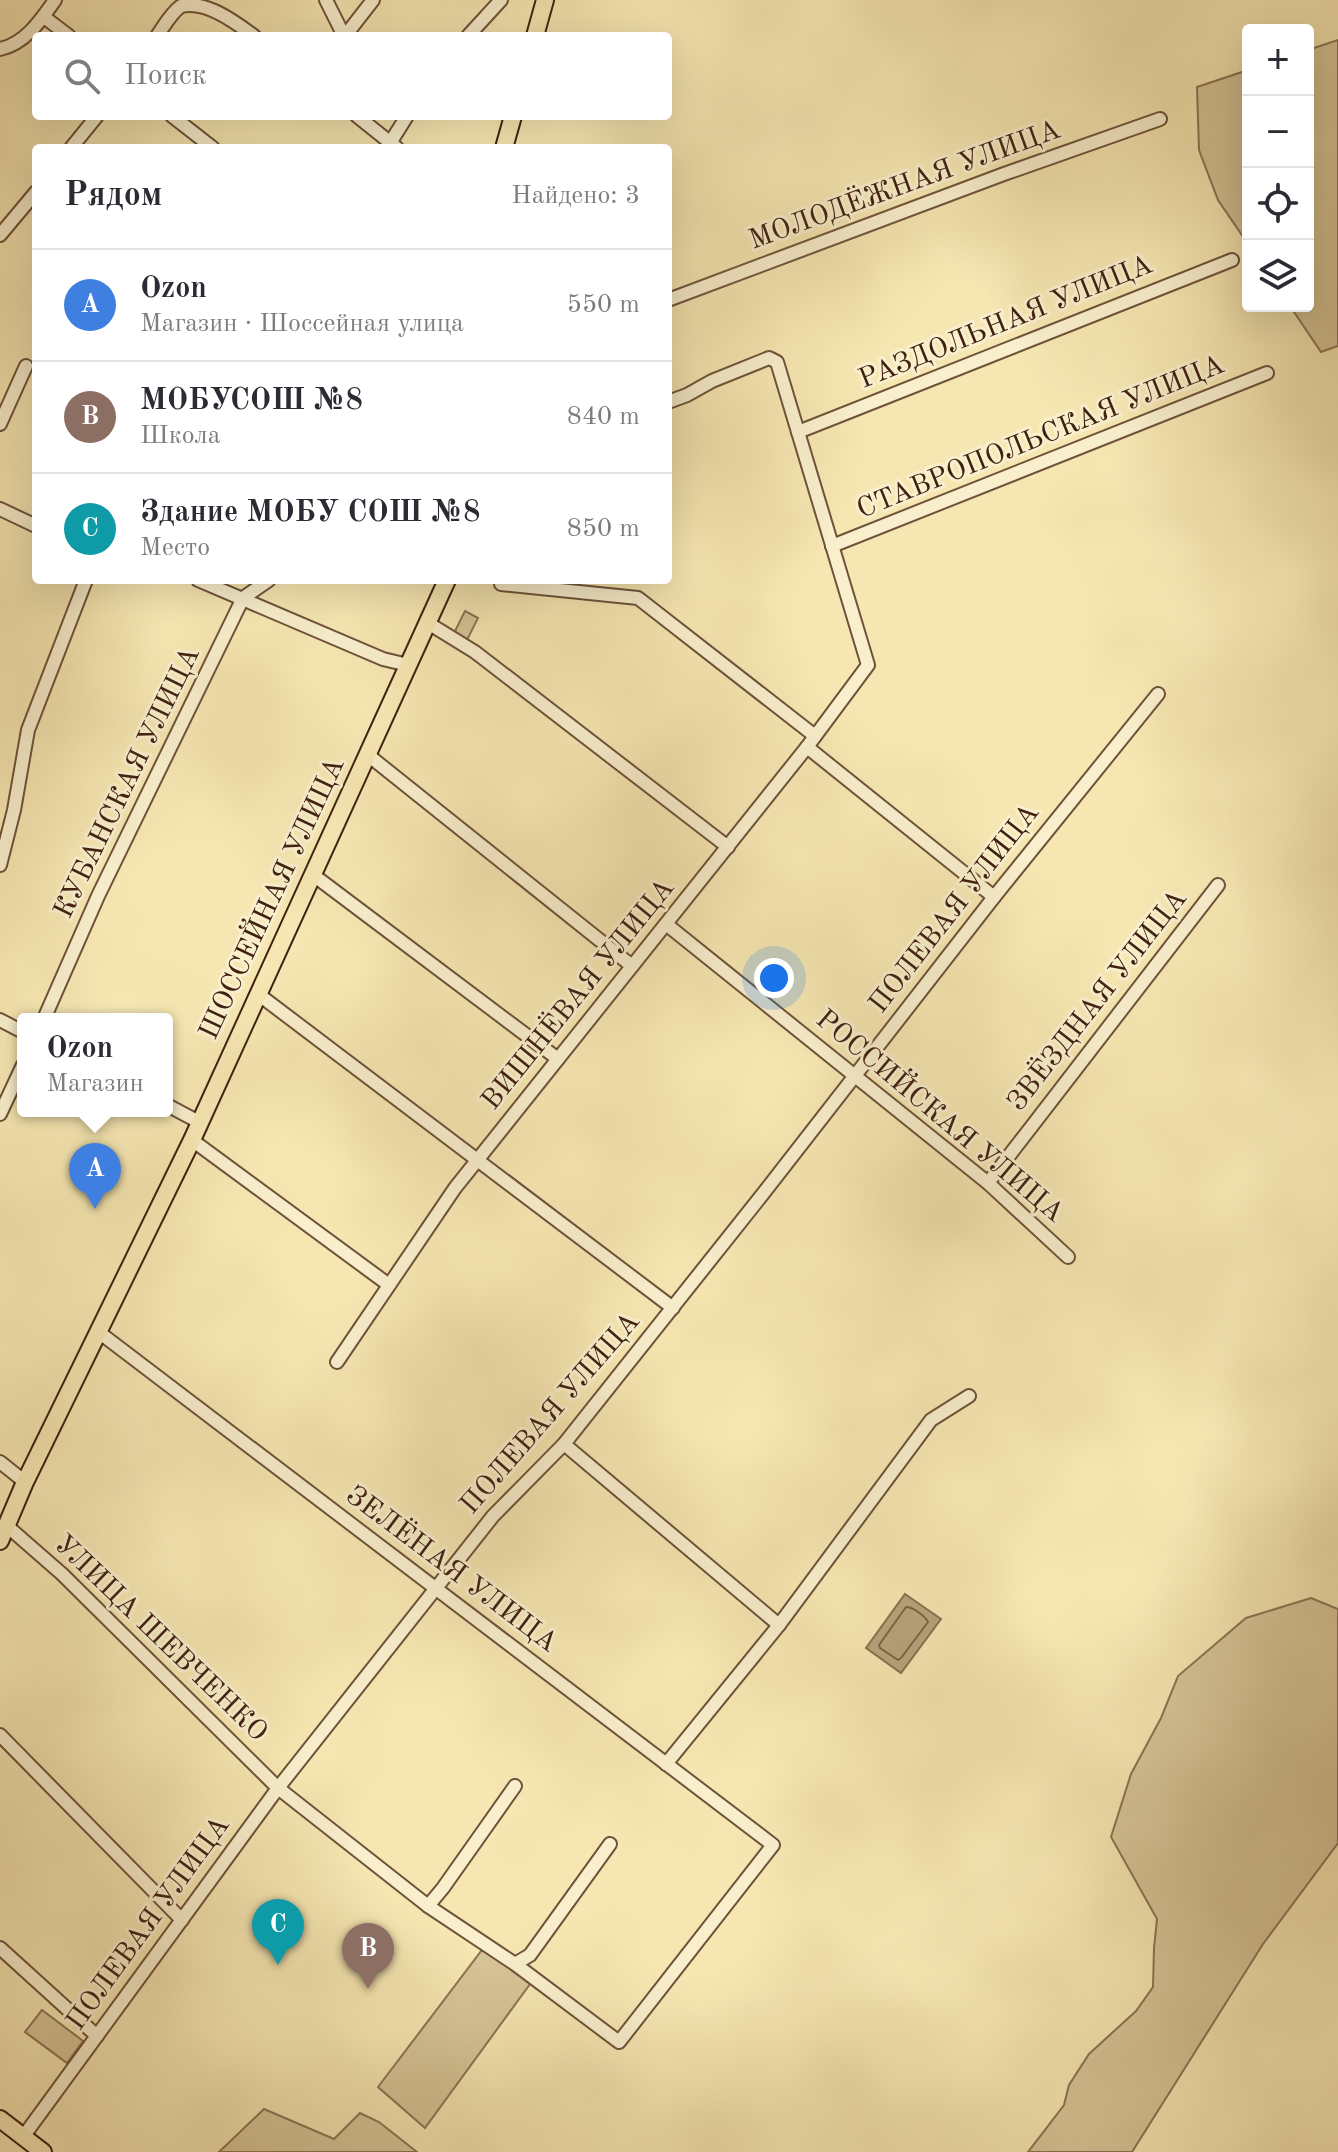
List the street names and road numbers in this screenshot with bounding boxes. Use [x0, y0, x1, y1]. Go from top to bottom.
street label: МОЛОДЁЖНАЯ УЛИЦА [744, 113, 1065, 255]
street label: РАЗДОЛЬНАЯ УЛИЦА [855, 251, 1157, 395]
street label: СТАВРОПОЛЬСКАЯ УЛИЦА [853, 351, 1229, 525]
street label: КУБАНСКАЯ УЛИЦА [50, 643, 206, 923]
street label: ШОССЕЙНАЯ УЛИЦА [190, 751, 351, 1044]
street label: ПОЛЕВАЯ УЛИЦА [865, 799, 1045, 1019]
street label: ВИШНЁВАЯ УЛИЦА [474, 872, 680, 1116]
street label: ЗВЁЗДНАЯ УЛИЦА [1000, 883, 1193, 1117]
street label: РОССИЙСКАЯ УЛИЦА [810, 1001, 1072, 1229]
street label: ПОЛЕВАЯ УЛИЦА [456, 1308, 646, 1520]
street label: ЗЕЛЁНАЯ УЛИЦА [340, 1478, 564, 1658]
street label: УЛИЦА ШЕВЧЕНКО [48, 1530, 272, 1748]
street label: ПОЛЕВАЯ УЛИЦА [62, 1812, 236, 2036]

